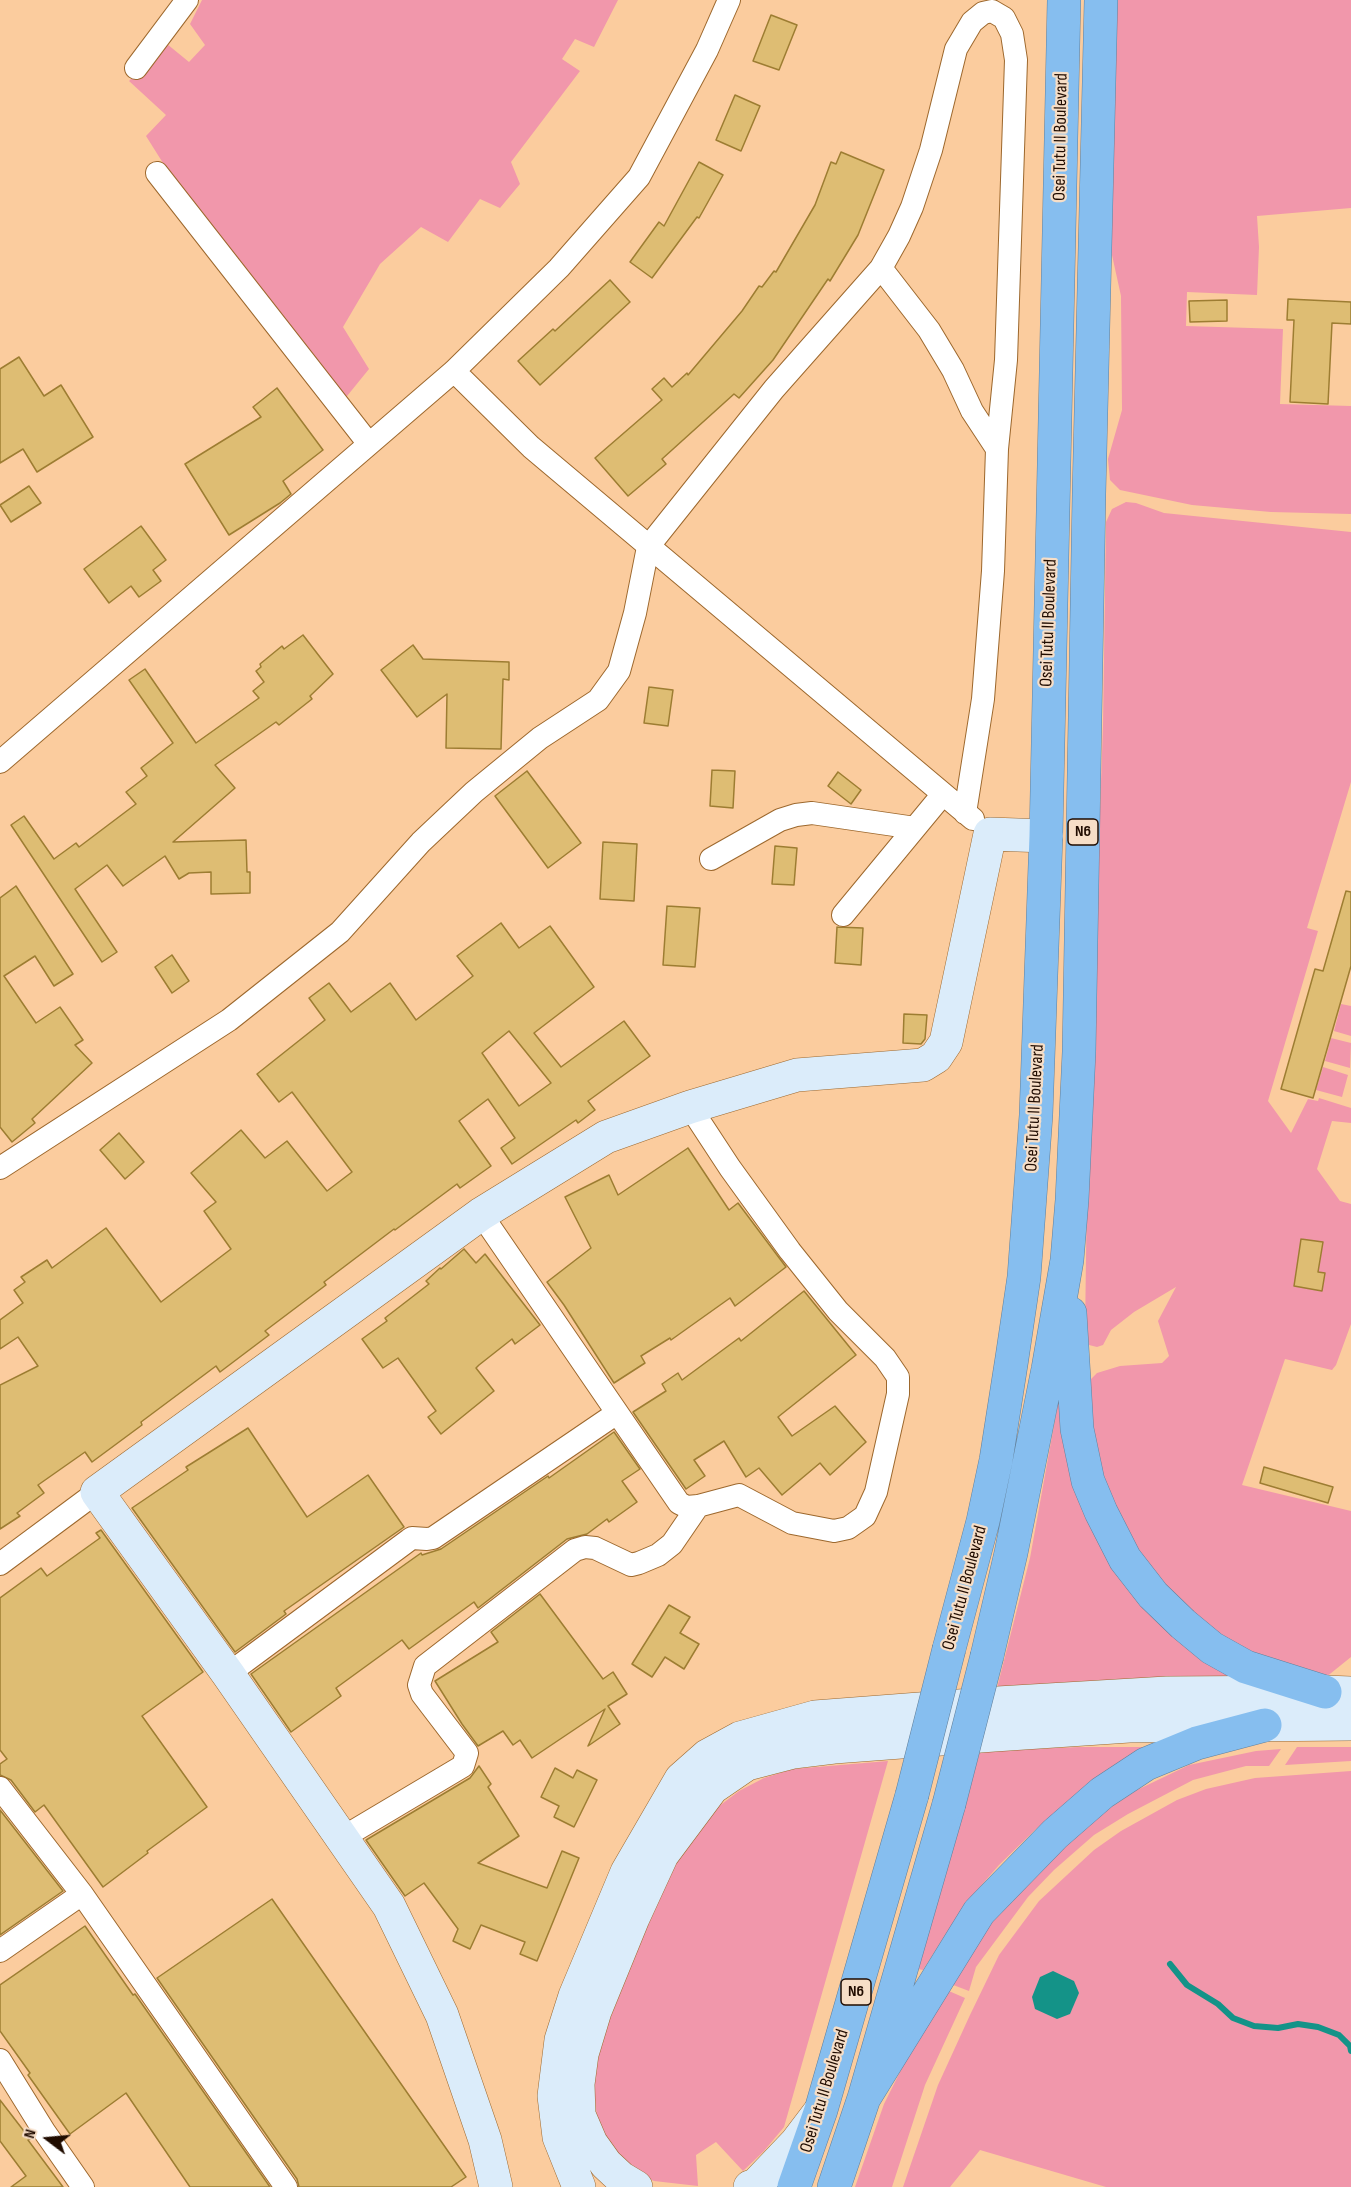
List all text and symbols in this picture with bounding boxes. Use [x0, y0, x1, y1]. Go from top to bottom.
street label: Osei Tutu II Boulevard [1049, 73, 1073, 201]
street label: Osei Tutu II Boulevard [1036, 559, 1062, 687]
road number: N6 [1068, 819, 1098, 845]
street label: Osei Tutu II Boulevard [1021, 1044, 1049, 1172]
street label: Osei Tutu II Boulevard [938, 1523, 992, 1653]
road number: N6 [841, 1979, 871, 2005]
street label: Osei Tutu II Boulevard [796, 2027, 854, 2155]
north arrow [18, 2109, 78, 2169]
text: N [20, 2127, 41, 2141]

